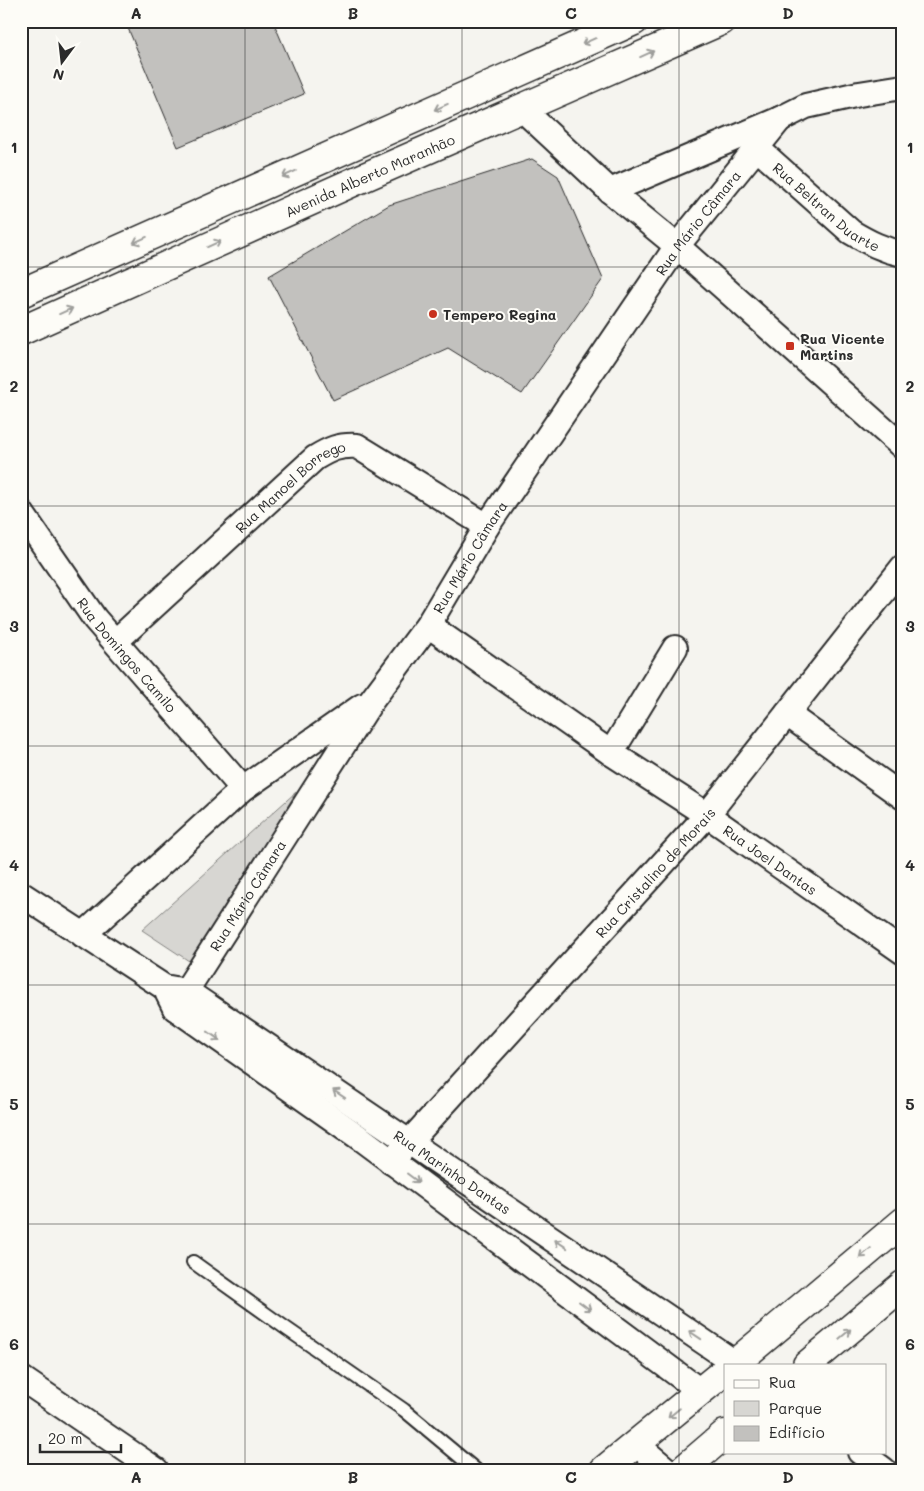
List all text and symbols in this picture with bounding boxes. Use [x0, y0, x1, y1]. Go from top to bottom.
text: A [130, 2, 142, 23]
text: B [348, 2, 358, 23]
text: C [565, 2, 577, 23]
text: D [782, 2, 794, 23]
one-way arrow [582, 37, 597, 46]
north arrow [38, 38, 88, 88]
one-way arrow [639, 48, 654, 58]
text: N [51, 64, 66, 86]
one-way arrow [434, 102, 449, 112]
street label: Avenida Alberto Maranhão [282, 129, 458, 221]
text: 1 [10, 136, 18, 157]
text: 1 [906, 136, 914, 157]
street label: Rua Beltran Duarte [769, 158, 883, 255]
street label: Rua Mário Câmara [651, 166, 744, 279]
one-way arrow [282, 170, 297, 180]
one-way arrow [133, 236, 148, 246]
one-way arrow [206, 239, 221, 249]
place label: Tempero Regina [443, 305, 557, 324]
one-way arrow [58, 306, 73, 315]
marker: Tempero Regina [427, 308, 439, 320]
place label: Rua Vicente Martins [800, 329, 885, 364]
marker: Rua Vicente Martins [784, 340, 796, 352]
text: 2 [10, 375, 19, 396]
text: 2 [906, 375, 915, 396]
street label: Rua Manoel Borrego [231, 437, 347, 537]
street label: Rua Mário Câmara [428, 497, 511, 616]
street label: Rua Domingos Camilo [73, 593, 181, 716]
text: 3 [9, 615, 19, 636]
text: 3 [905, 615, 915, 636]
street label: Rua Cristalino de Morais [591, 803, 719, 941]
street label: Rua Joel Dantas [720, 820, 821, 899]
street label: Rua Mário Câmara [205, 836, 290, 954]
text: 4 [9, 854, 19, 875]
text: 4 [905, 854, 915, 875]
one-way arrow [207, 1031, 221, 1041]
one-way arrow [332, 1089, 346, 1099]
text: 5 [9, 1093, 19, 1114]
text: 5 [905, 1093, 915, 1114]
street label: Rua Marinho Dantas [390, 1125, 515, 1218]
one-way arrow [406, 1173, 419, 1184]
one-way arrow [554, 1239, 568, 1249]
one-way arrow [859, 1248, 872, 1259]
one-way arrow [578, 1301, 591, 1312]
one-way arrow [838, 1328, 851, 1339]
one-way arrow [688, 1330, 702, 1340]
text: 6 [9, 1333, 19, 1354]
text: 6 [905, 1333, 915, 1354]
legend [724, 1364, 886, 1454]
text: Rua [769, 1372, 796, 1392]
text: Parque [769, 1398, 822, 1418]
one-way arrow [668, 1407, 681, 1418]
scale bar [40, 1421, 121, 1453]
text: Edifício [769, 1422, 825, 1442]
text: 20 m [48, 1428, 82, 1448]
text: A [130, 1466, 142, 1487]
text: B [348, 1466, 358, 1487]
text: C [565, 1466, 577, 1487]
text: D [782, 1466, 794, 1487]

